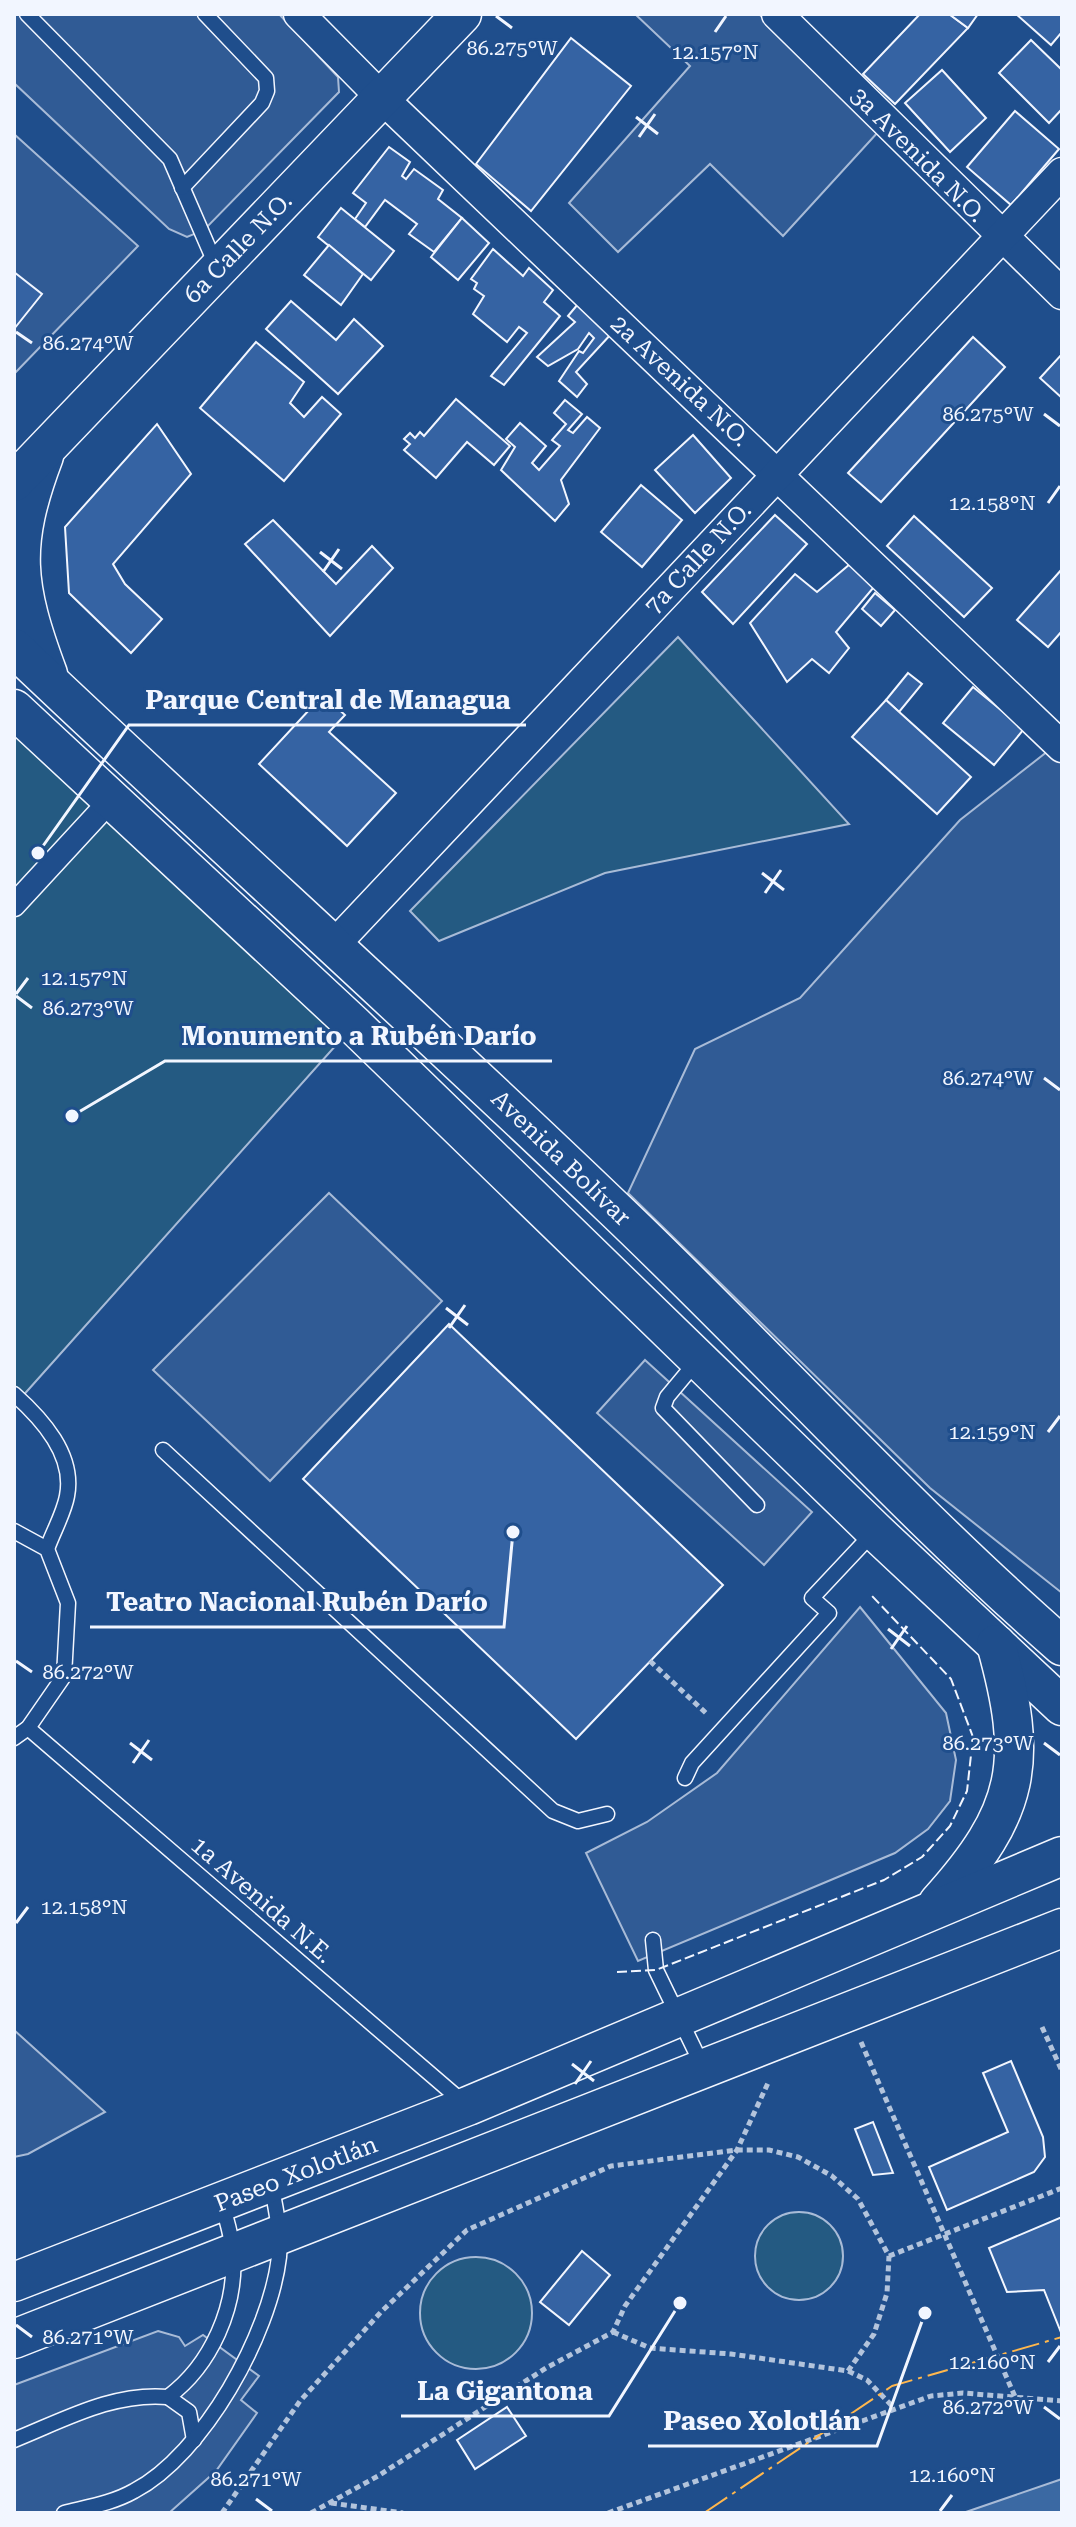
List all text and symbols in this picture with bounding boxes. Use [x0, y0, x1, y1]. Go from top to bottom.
text: 86.275°W [466, 36, 558, 60]
text: 12.157°N [672, 40, 758, 64]
street label: 3a Avenida N.O. [845, 82, 991, 228]
street label: 6a Calle N.O. [178, 187, 298, 309]
street label: 2a Avenida N.O. [605, 310, 755, 452]
text: 86.274°W [42, 331, 134, 355]
text: 86.275°W [942, 402, 1034, 426]
text: 12.158°N [949, 491, 1035, 515]
street label: 7a Calle N.O. [639, 496, 757, 620]
callout: Parque Central de Managua [129, 675, 526, 725]
text: Parque Central de Managua [145, 685, 511, 715]
text: 12.157°N [41, 966, 127, 990]
text: 86.273°W [42, 996, 134, 1020]
callout: Monumento a Rubén Darío [165, 1011, 552, 1061]
text: Monumento a Rubén Darío [181, 1021, 537, 1051]
text: 86.274°W [942, 1066, 1034, 1090]
street label: Avenida Bolívar [486, 1085, 636, 1232]
text: 12.159°N [949, 1420, 1035, 1444]
callout: Teatro Nacional Rubén Darío [90, 1577, 504, 1627]
text: Teatro Nacional Rubén Darío [106, 1587, 488, 1617]
text: 86.272°W [42, 1660, 134, 1684]
text: 86.273°W [942, 1731, 1034, 1755]
street label: 1a Avenida N.E. [185, 1831, 339, 1969]
text: 12.158°N [41, 1895, 127, 1919]
street label: Paseo Xolotlán [211, 2130, 381, 2218]
text: 86.271°W [42, 2325, 134, 2349]
text: 12.160°N [949, 2350, 1035, 2374]
callout: La Gigantona [401, 2366, 609, 2416]
text: La Gigantona [417, 2376, 593, 2406]
text: 86.272°W [942, 2395, 1034, 2419]
callout: Paseo Xolotlán [648, 2396, 877, 2446]
text: Paseo Xolotlán [663, 2406, 861, 2436]
text: 12.160°N [909, 2463, 995, 2487]
text: 86.271°W [210, 2467, 302, 2491]

